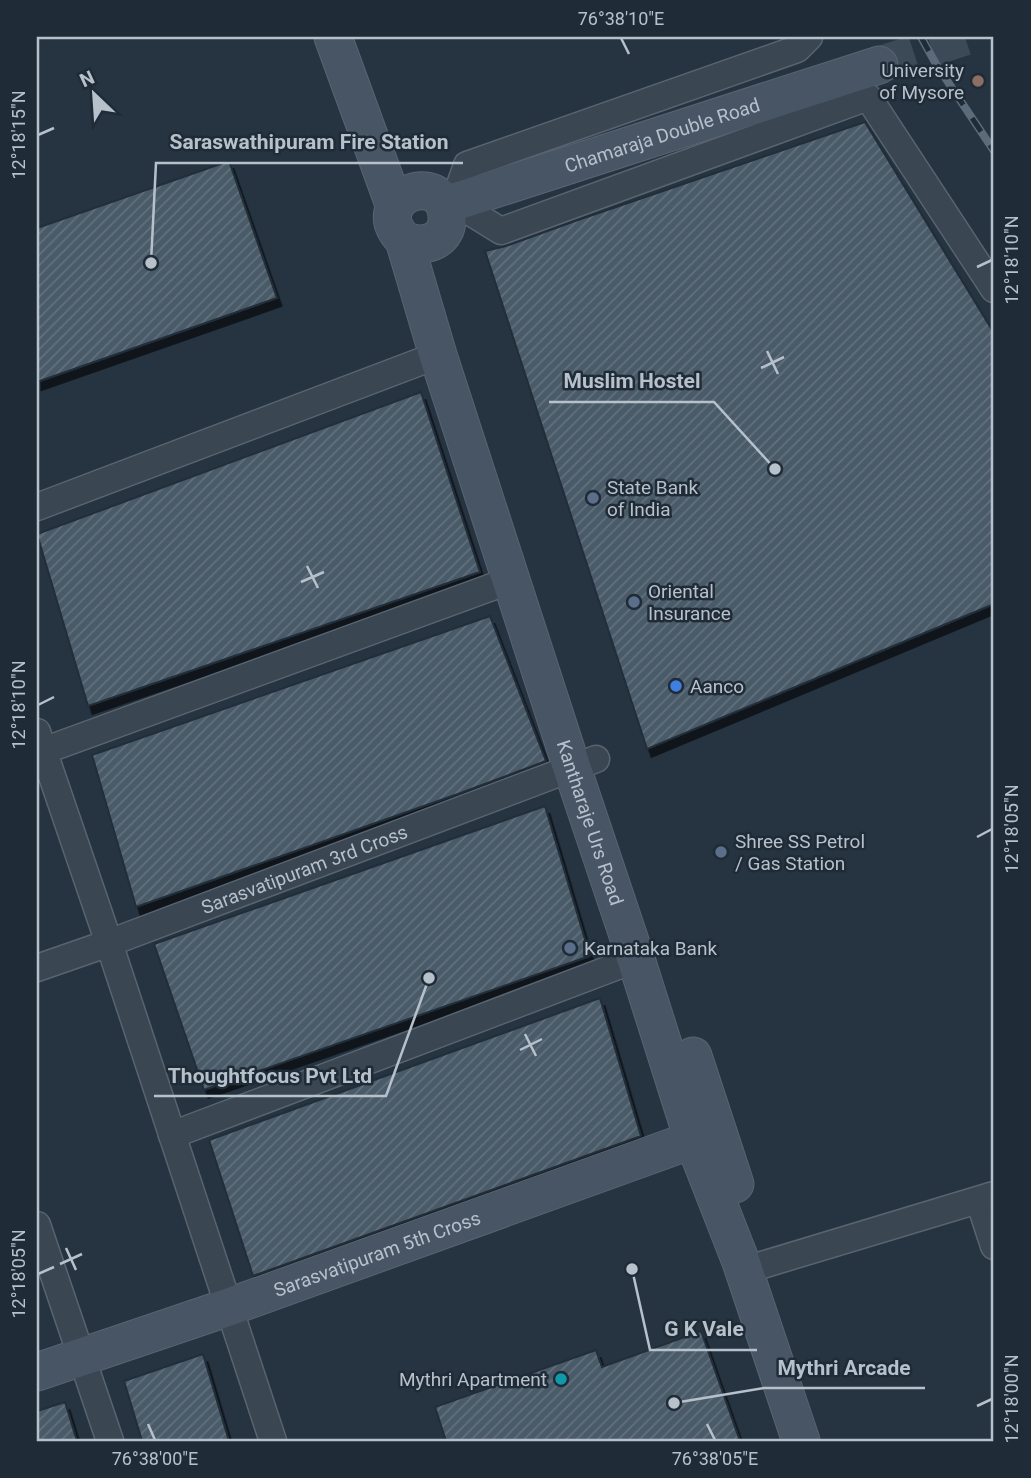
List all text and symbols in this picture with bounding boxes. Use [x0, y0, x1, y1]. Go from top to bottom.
text: 76°38'10"E [578, 8, 664, 29]
place label: University of Mysore [879, 59, 964, 104]
north arrow [60, 60, 130, 130]
text: N [76, 66, 98, 92]
marker: University of Mysore [970, 73, 986, 89]
text: 12°18'15"N [8, 90, 29, 180]
street label: Chamaraja Double Road [562, 93, 762, 177]
callout: Saraswathipuram Fire Station [156, 121, 463, 163]
text: Saraswathipuram Fire Station [170, 130, 448, 154]
text: 12°18'10"N [1001, 215, 1022, 305]
callout: Muslim Hostel [549, 360, 714, 402]
text: Muslim Hostel [564, 369, 700, 393]
place label: State Bank of India [607, 476, 699, 521]
marker: State Bank of India [585, 490, 601, 506]
place label: Oriental Insurance [648, 580, 731, 625]
marker: Oriental Insurance [626, 594, 642, 610]
text: 12°18'10"N [8, 660, 29, 750]
place label: Aanco [690, 675, 744, 698]
marker: Aanco [668, 678, 684, 694]
street label: Kantharaje Urs Road [552, 737, 629, 908]
text: 12°18'05"N [1001, 784, 1022, 874]
street label: Sarasvatipuram 3rd Cross [198, 820, 411, 919]
place label: Shree SS Petrol / Gas Station [735, 830, 865, 875]
marker: Shree SS Petrol / Gas Station [713, 844, 729, 860]
place label: Karnataka Bank [584, 937, 717, 960]
marker: Karnataka Bank [562, 940, 578, 956]
callout: Thoughtfocus Pvt Ltd [154, 1054, 386, 1096]
text: Thoughtfocus Pvt Ltd [168, 1064, 372, 1088]
street label: Sarasvatipuram 5th Cross [270, 1206, 484, 1301]
text: 12°18'05"N [8, 1229, 29, 1319]
callout: G K Vale [650, 1308, 757, 1350]
text: G K Vale [664, 1317, 744, 1341]
callout: Mythri Arcade [764, 1346, 925, 1388]
text: 12°18'00"N [1001, 1354, 1022, 1444]
text: Mythri Arcade [777, 1356, 911, 1380]
place label: Mythri Apartment [399, 1368, 547, 1391]
marker: Mythri Apartment [553, 1371, 569, 1387]
text: 76°38'00"E [112, 1448, 198, 1469]
text: 76°38'05"E [672, 1448, 758, 1469]

